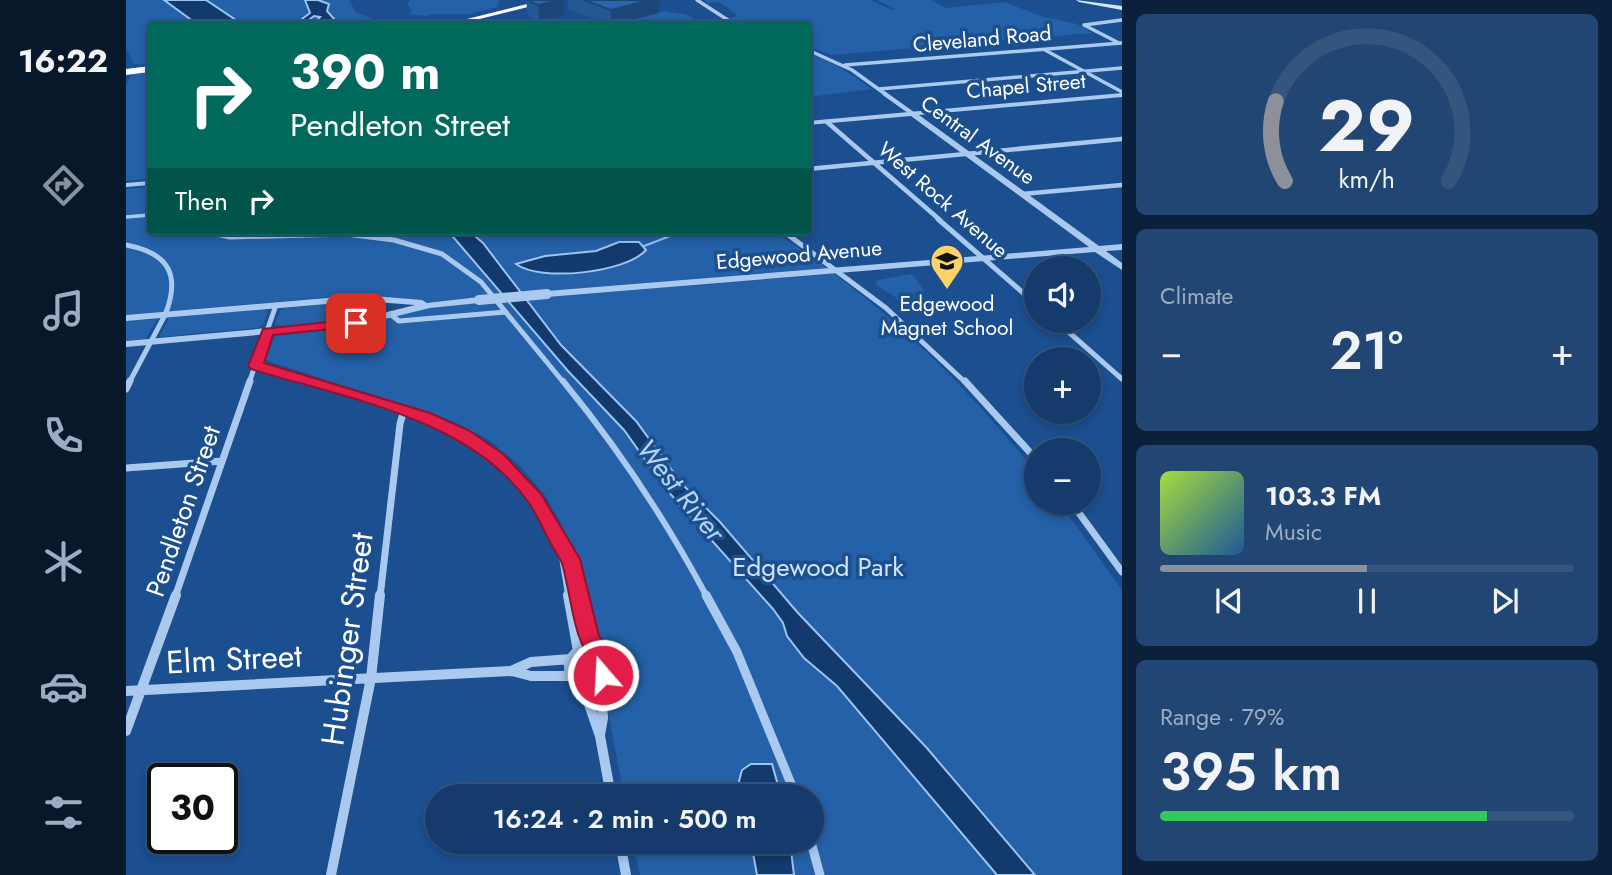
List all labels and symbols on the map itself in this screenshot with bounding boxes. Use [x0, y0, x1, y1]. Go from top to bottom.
street label: Cleveland Road [911, 18, 1053, 60]
street label: Chapel Street [965, 66, 1087, 106]
street label: Central Avenue [915, 88, 1042, 192]
street label: West Rock Avenue [871, 135, 1015, 265]
street label: Edgewood Avenue [715, 233, 883, 277]
school or university icon: Edgewood Magnet School [928, 242, 966, 291]
place label: Edgewood Magnet School [881, 289, 1013, 343]
pin [326, 293, 386, 353]
street label: Pendleton Street [136, 420, 230, 602]
water label: West River [626, 430, 736, 552]
street label: Hubinger Street [309, 529, 385, 749]
park label: Edgewood Park [732, 548, 904, 586]
street label: Elm Street [165, 632, 303, 686]
position arrow [566, 638, 640, 712]
speed limit sign: 30 [147, 763, 238, 854]

